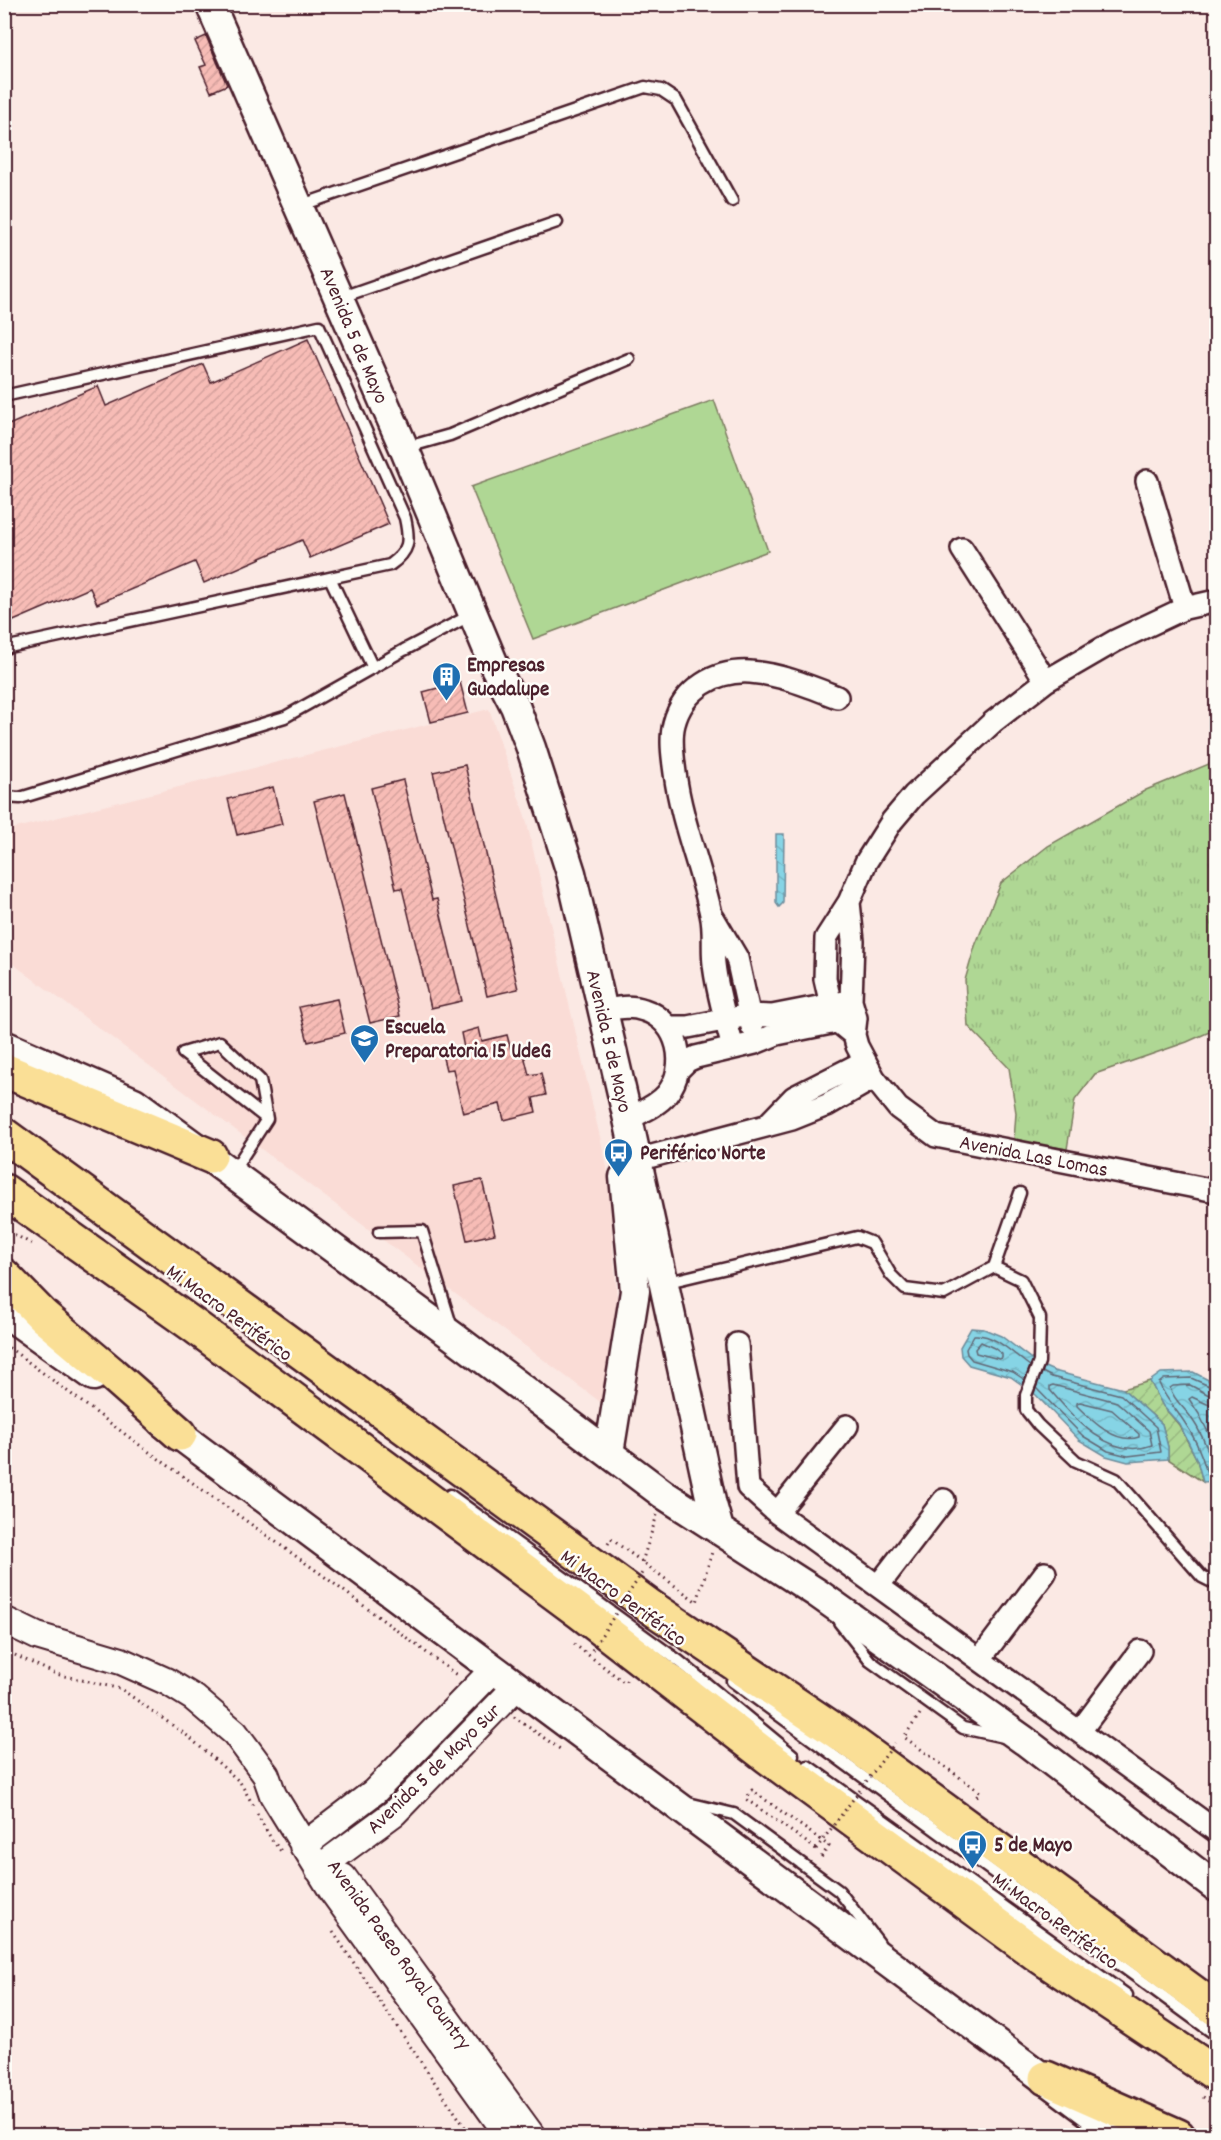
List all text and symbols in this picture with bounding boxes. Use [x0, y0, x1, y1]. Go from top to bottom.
street label: Avenida 5 de Mayo [310, 263, 395, 409]
place label: Empresas Guadalupe [467, 652, 549, 706]
building icon: Empresas Guadalupe [430, 660, 462, 702]
street label: Avenida 5 de Mayo [576, 967, 638, 1116]
place label: Escuela Preparatoria 15 UdeG [385, 1014, 551, 1068]
school or university icon: Escuela Preparatoria 15 UdeG [348, 1022, 380, 1064]
street label: Avenida Las Lomas [957, 1129, 1110, 1187]
bus stop icon: Periférico Norte [603, 1136, 635, 1178]
place label: Periférico Norte [640, 1140, 766, 1170]
street label: Mi Macro Periférico [159, 1258, 298, 1371]
street label: Mi Macro Periférico [553, 1543, 692, 1656]
street label: Avenida 5 de Mayo Sur [361, 1698, 509, 1842]
bus stop icon: 5 de Mayo [957, 1828, 989, 1870]
place label: 5 de Mayo [994, 1832, 1072, 1862]
street label: Avenida Paseo Royal Country [318, 1854, 477, 2058]
street label: Mi Macro Periférico [985, 1866, 1124, 1979]

